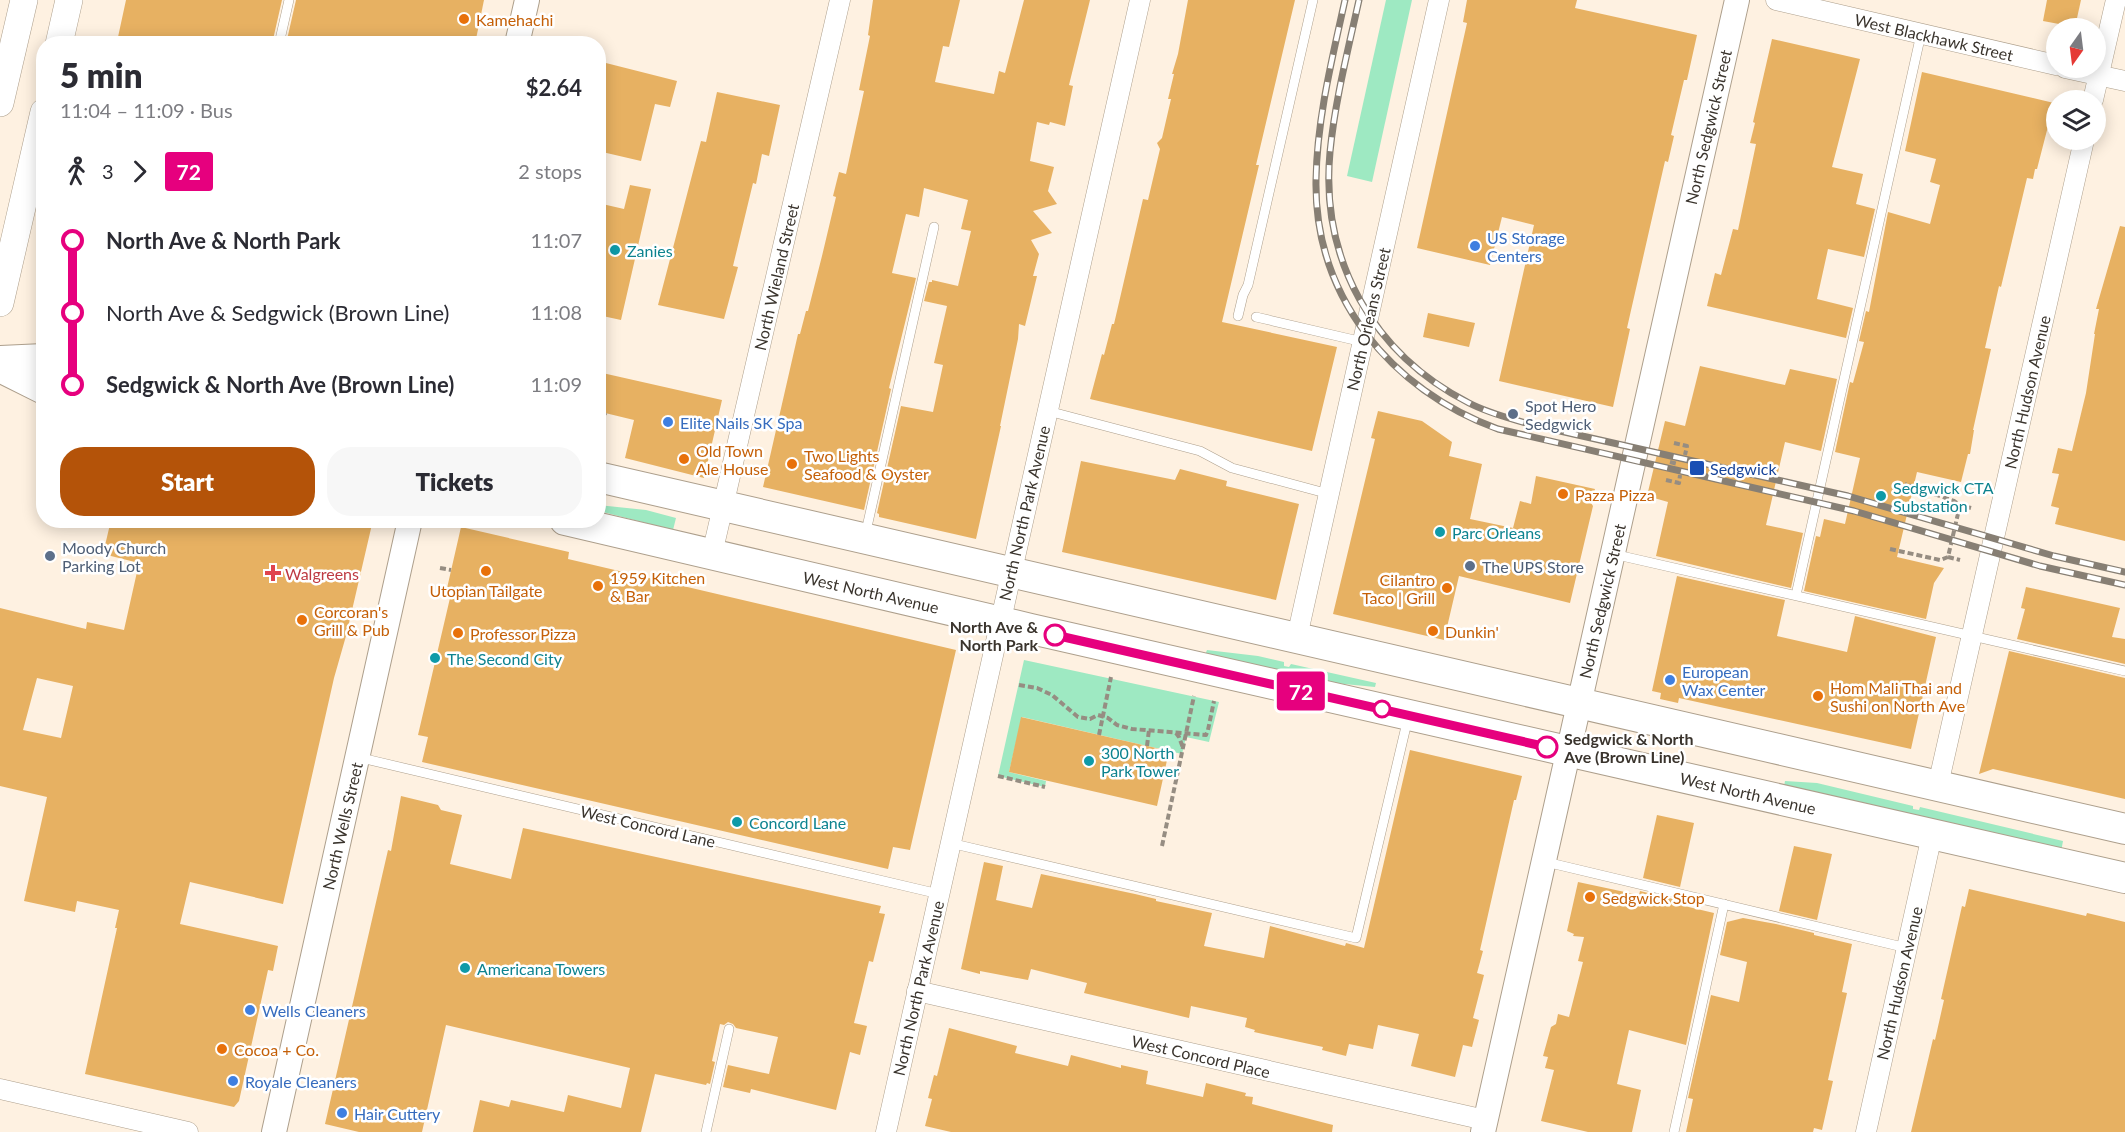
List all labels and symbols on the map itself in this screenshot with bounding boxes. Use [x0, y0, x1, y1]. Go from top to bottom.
street label: West Blackhawk Street [1853, 9, 2015, 65]
place label: Kamehachi [476, 10, 553, 29]
marker: Kamehachi [457, 12, 471, 26]
north arrow [2046, 18, 2106, 78]
street label: North Sedgwick Street [1681, 47, 1735, 206]
street label: North Wieland Street [750, 202, 802, 352]
place label: US Storage Centers [1487, 228, 1565, 265]
marker: US Storage Centers [1468, 239, 1482, 253]
place label: Zanies [627, 241, 673, 260]
marker: Zanies [608, 243, 622, 257]
street label: North Orleans Street [1342, 245, 1394, 392]
street label: North Hudson Avenue [2000, 313, 2054, 471]
place label: Spot Hero Sedgwick [1525, 396, 1596, 433]
marker: Spot Hero Sedgwick [1506, 407, 1520, 421]
place label: Elite Nails SK Spa [680, 413, 802, 432]
marker: Elite Nails SK Spa [661, 415, 675, 429]
street label: North North Park Avenue [995, 424, 1053, 602]
place label: Old Town Ale House [696, 441, 768, 478]
place label: Two Lights Seafood & Oyster [804, 446, 929, 483]
marker: Old Town Ale House [677, 452, 691, 466]
marker: Two Lights Seafood & Oyster [785, 457, 799, 471]
marker: Sedgwick [1688, 459, 1706, 477]
place label: Sedgwick [1710, 459, 1777, 478]
place label: Sedgwick CTA Substation [1893, 478, 1994, 515]
place label: Pazza Pizza [1575, 485, 1655, 504]
marker: Pazza Pizza [1556, 487, 1570, 501]
marker: Sedgwick CTA Substation [1874, 489, 1888, 503]
street label: North Sedgwick Street [1575, 521, 1629, 680]
place label: Parc Orleans [1452, 523, 1541, 542]
marker: Parc Orleans [1433, 525, 1447, 539]
place label: Moody Church Parking Lot [62, 538, 166, 575]
marker: Moody Church Parking Lot [43, 549, 57, 563]
place label: The UPS Store [1482, 557, 1584, 576]
marker: The UPS Store [1463, 559, 1477, 573]
place label: Walgreens [285, 564, 359, 583]
marker: Utopian Tailgate [479, 564, 493, 578]
marker: Walgreens [266, 566, 280, 580]
street label: West North Avenue [801, 567, 941, 617]
place label: 1959 Kitchen & Bar [610, 568, 705, 605]
place label: Cilantro Taco | Grill [1362, 570, 1435, 607]
marker: 1959 Kitchen & Bar [591, 579, 605, 593]
place label: Utopian Tailgate [429, 581, 543, 600]
marker: Cilantro Taco | Grill [1440, 581, 1454, 595]
place label: Corcoran's Grill & Pub [314, 602, 390, 639]
marker: Corcoran's Grill & Pub [295, 613, 309, 627]
place label: North Ave & North Park [950, 617, 1038, 654]
place label: Dunkin' [1445, 622, 1499, 641]
place label: Professor Pizza [470, 624, 576, 643]
marker: North Ave & North Park [1044, 624, 1066, 646]
marker: Dunkin' [1426, 624, 1440, 638]
marker: Professor Pizza [451, 626, 465, 640]
place label: The Second City [447, 649, 563, 668]
marker: The Second City [428, 651, 442, 665]
place label: European Wax Center [1682, 662, 1766, 699]
line badge: 72 [1274, 672, 1328, 710]
marker: European Wax Center [1663, 673, 1677, 687]
place label: Hom Mali Thai and Sushi on North Ave [1830, 678, 1965, 715]
marker: Hom Mali Thai and Sushi on North Ave [1811, 689, 1825, 703]
unlabelled marker [1373, 700, 1391, 718]
place label: Sedgwick & North Ave (Brown Line) [1563, 729, 1694, 766]
marker: Sedgwick & North Ave (Brown Line) [1536, 736, 1558, 758]
place label: 300 North Park Tower [1101, 743, 1179, 780]
marker: 300 North Park Tower [1082, 754, 1096, 768]
street label: North Wells Street [318, 760, 366, 892]
street label: West North Avenue [1678, 768, 1818, 818]
street label: West Concord Lane [579, 801, 717, 851]
place label: Concord Lane [749, 813, 846, 832]
marker: Concord Lane [730, 815, 744, 829]
place label: Sedgwick Stop [1602, 888, 1705, 907]
marker: Sedgwick Stop [1583, 890, 1597, 904]
street label: North North Park Avenue [889, 899, 947, 1077]
street label: North Hudson Avenue [1872, 904, 1926, 1062]
place label: Americana Towers [477, 959, 605, 978]
marker: Americana Towers [458, 961, 472, 975]
place label: Wells Cleaners [262, 1001, 366, 1020]
marker: Wells Cleaners [243, 1003, 257, 1017]
street label: West Concord Place [1130, 1031, 1272, 1081]
place label: Cocoa + Co. [234, 1040, 319, 1059]
marker: Cocoa + Co. [215, 1042, 229, 1056]
place label: Royale Cleaners [245, 1072, 357, 1091]
marker: Royale Cleaners [226, 1074, 240, 1088]
place label: Hair Cuttery [354, 1104, 441, 1123]
marker: Hair Cuttery [335, 1106, 349, 1120]

